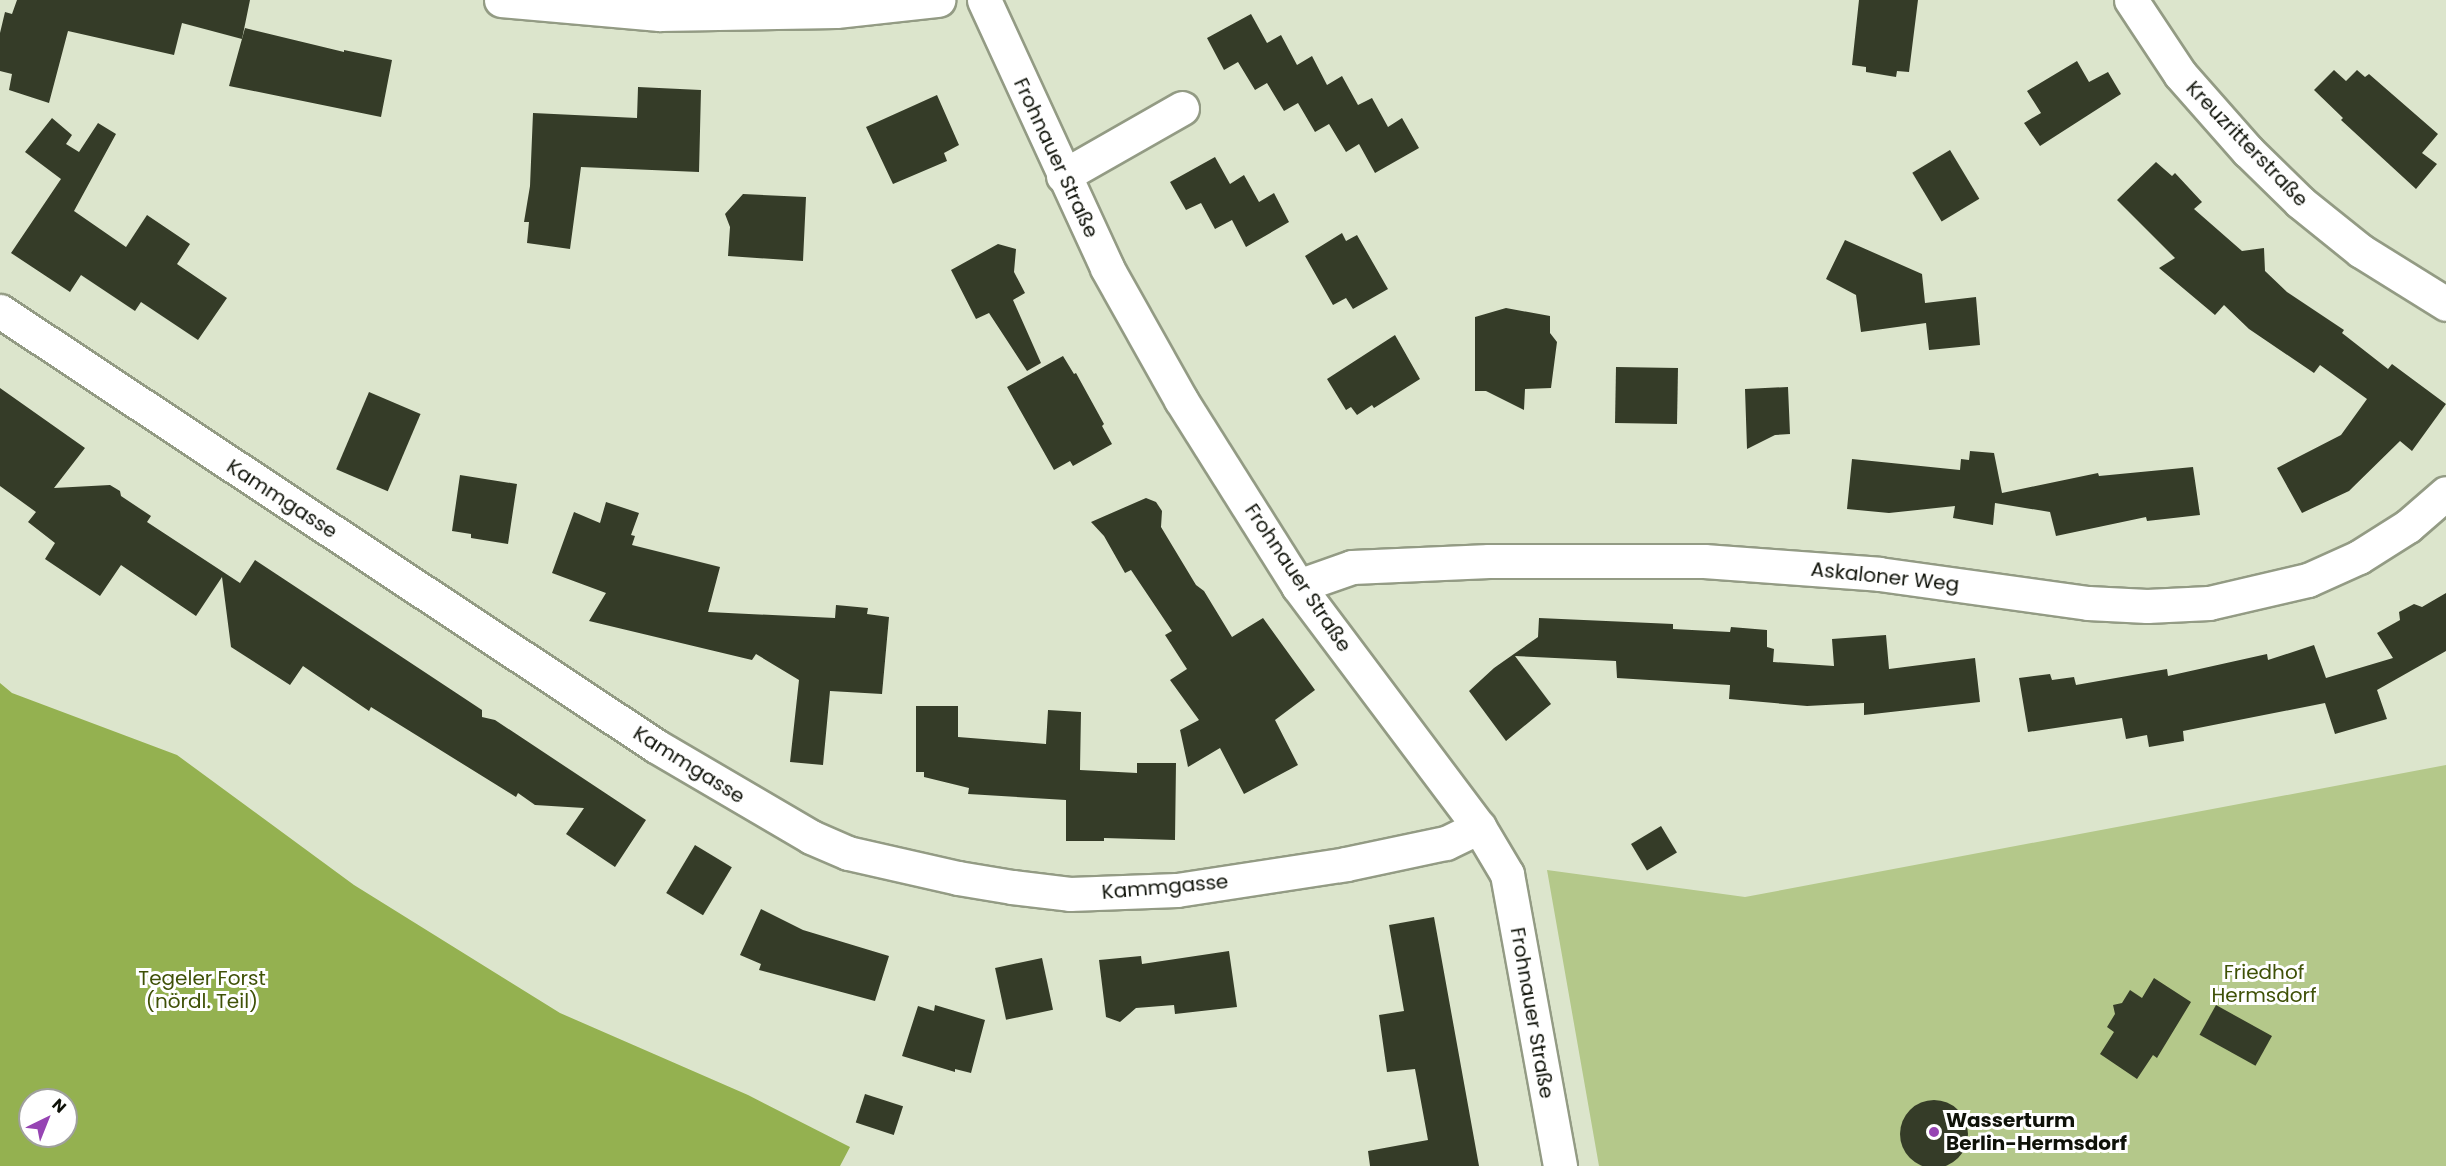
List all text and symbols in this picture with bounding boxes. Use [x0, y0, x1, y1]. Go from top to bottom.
street label: Frohnauer Straße [1008, 74, 1104, 242]
street label: Kreuzritterstraße [2181, 76, 2313, 212]
street label: Kammgasse [222, 454, 342, 544]
street label: Frohnauer Straße [1240, 499, 1356, 657]
street label: Askaloner Weg [1810, 557, 1960, 597]
street label: Kammgasse [629, 721, 749, 809]
street label: Kammgasse [1101, 870, 1229, 904]
street label: Frohnauer Straße [1505, 925, 1559, 1101]
park label: Friedhof Hermsdorf [2211, 961, 2317, 1008]
park label: Tegeler Forst (nördl. Teil) [138, 967, 266, 1014]
north arrow [18, 1088, 78, 1148]
text: N [47, 1093, 71, 1118]
place label: Wasserturm Berlin-Hermsdorf [1946, 1108, 2127, 1155]
marker: Wasserturm Berlin-Hermsdorf [1927, 1125, 1941, 1139]

